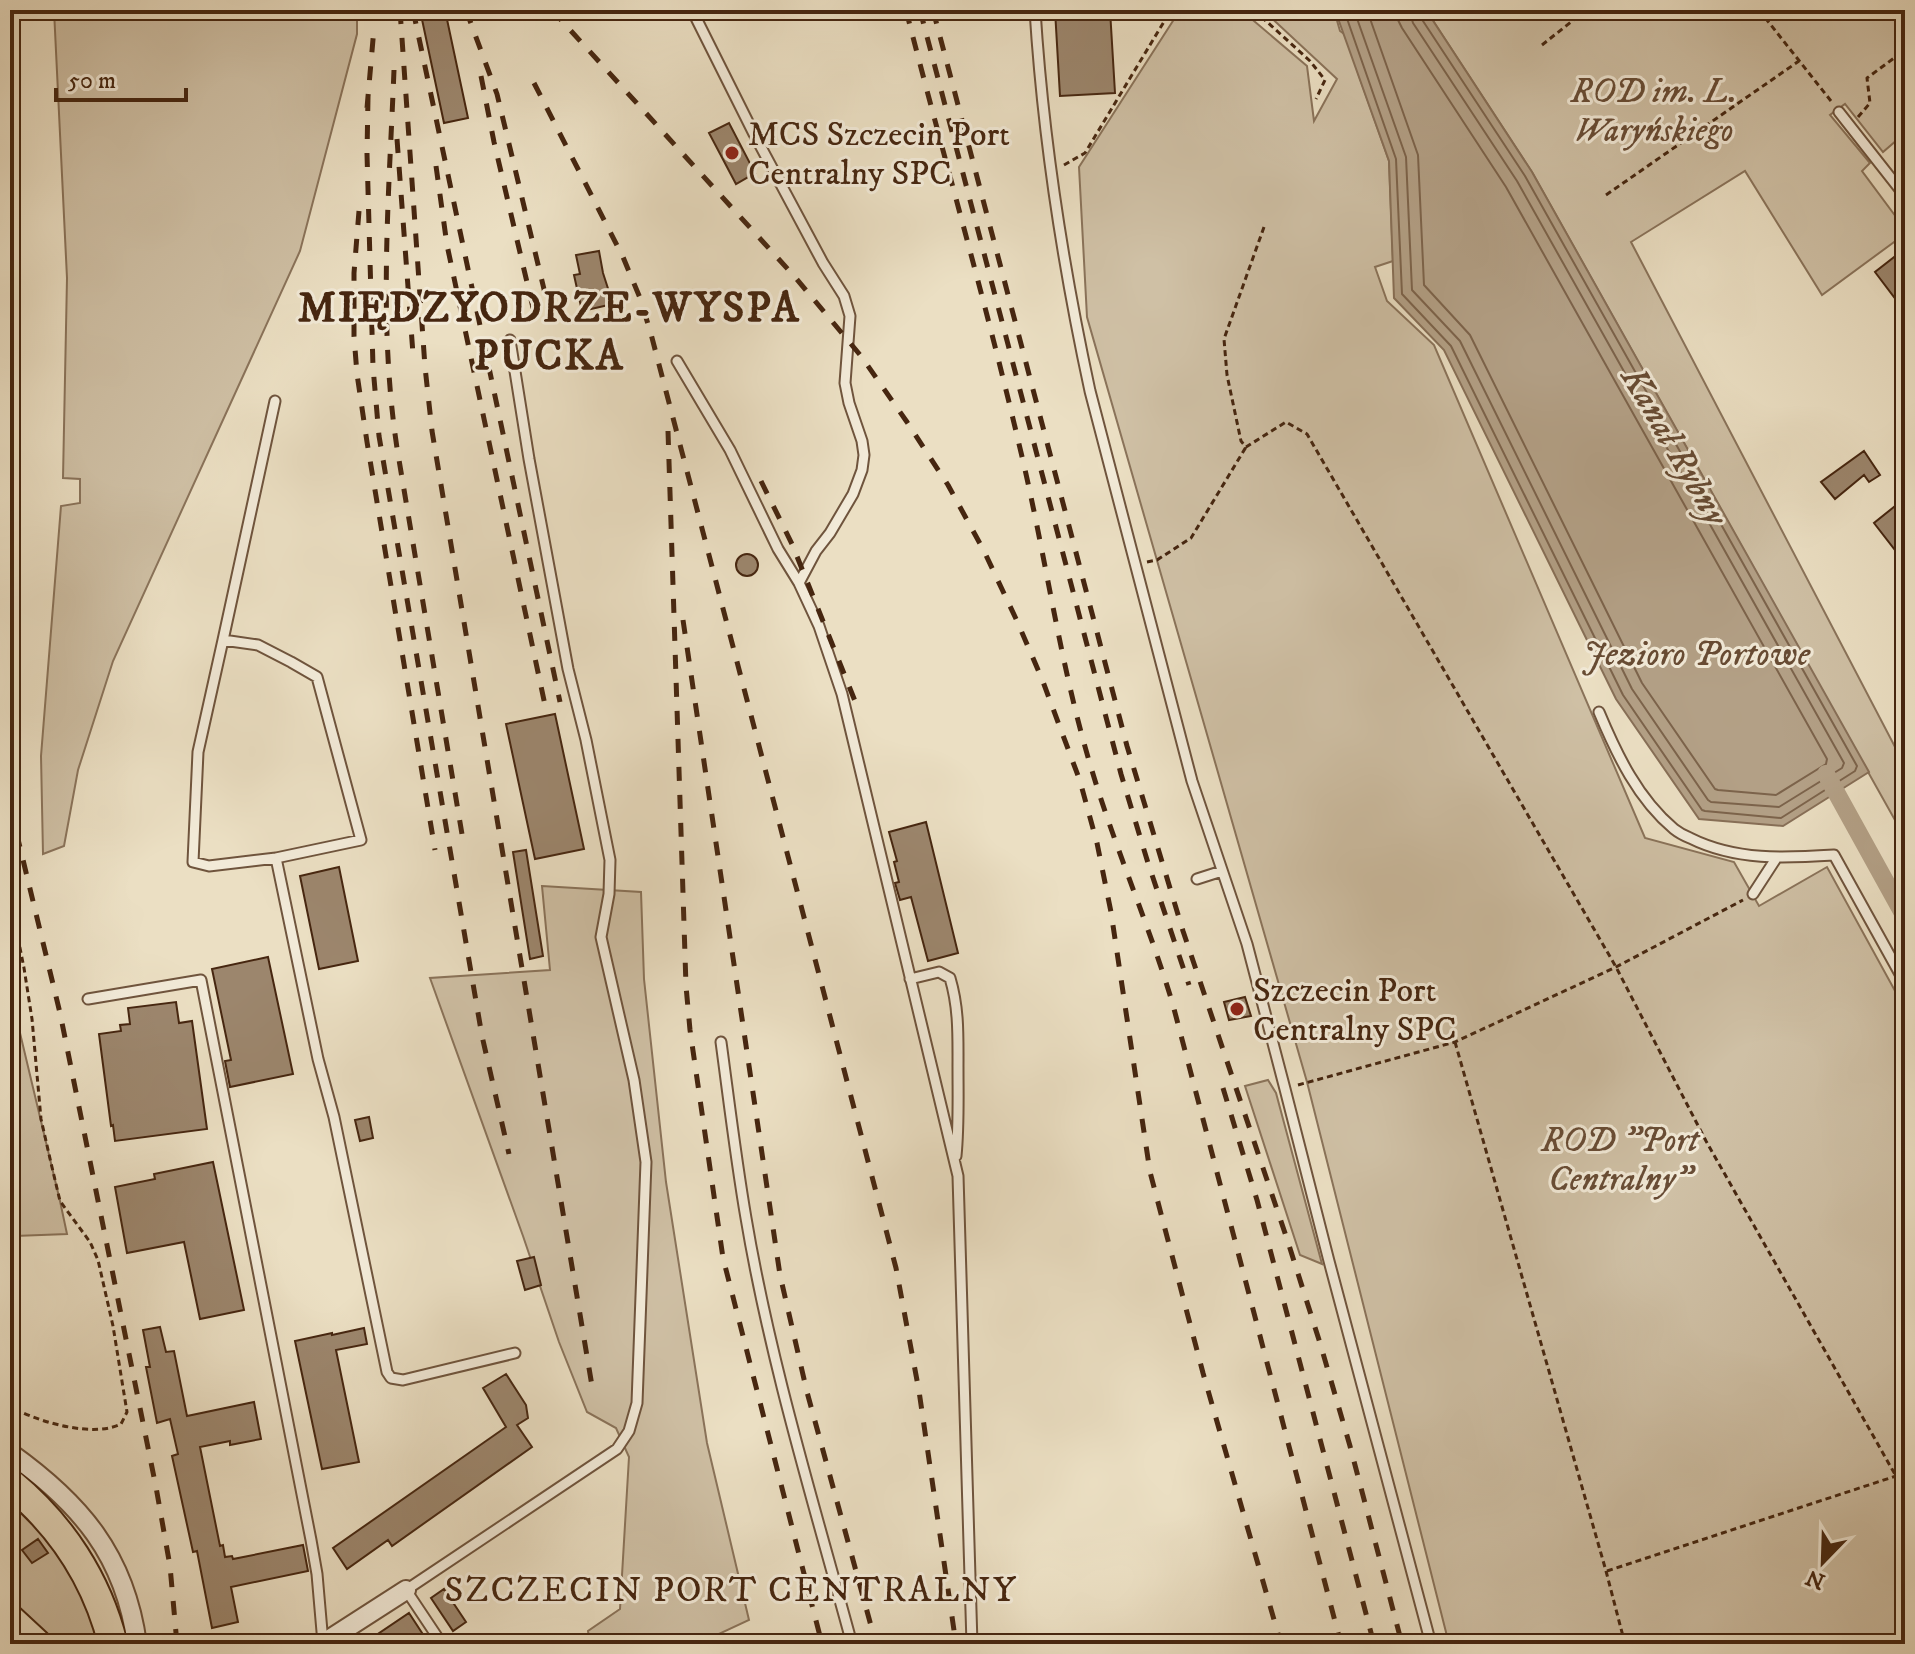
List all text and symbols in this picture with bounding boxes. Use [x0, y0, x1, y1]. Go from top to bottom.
scale bar [56, 52, 186, 102]
text: 50 m [68, 66, 116, 96]
park label: ROD im. L. Waryńskiego [1570, 71, 1737, 152]
place label: MCS Szczecin Port Centralny SPC [748, 114, 1010, 195]
marker: MCS Szczecin Port Centralny SPC [723, 144, 741, 162]
district label: MIĘDZYODRZE-WYSPA PUCKA [298, 283, 800, 383]
water label: Kanał Rybny [1609, 357, 1738, 535]
water label: Jezioro Portowe [1582, 632, 1811, 677]
place label: Szczecin Port Centralny SPC [1253, 970, 1457, 1051]
marker: Szczecin Port Centralny SPC [1228, 1000, 1246, 1018]
park label: ROD "Port Centralny" [1540, 1120, 1701, 1201]
north arrow [1783, 1522, 1863, 1602]
text: N [1802, 1563, 1829, 1595]
district label: SZCZECIN PORT CENTRALNY [444, 1568, 1018, 1613]

